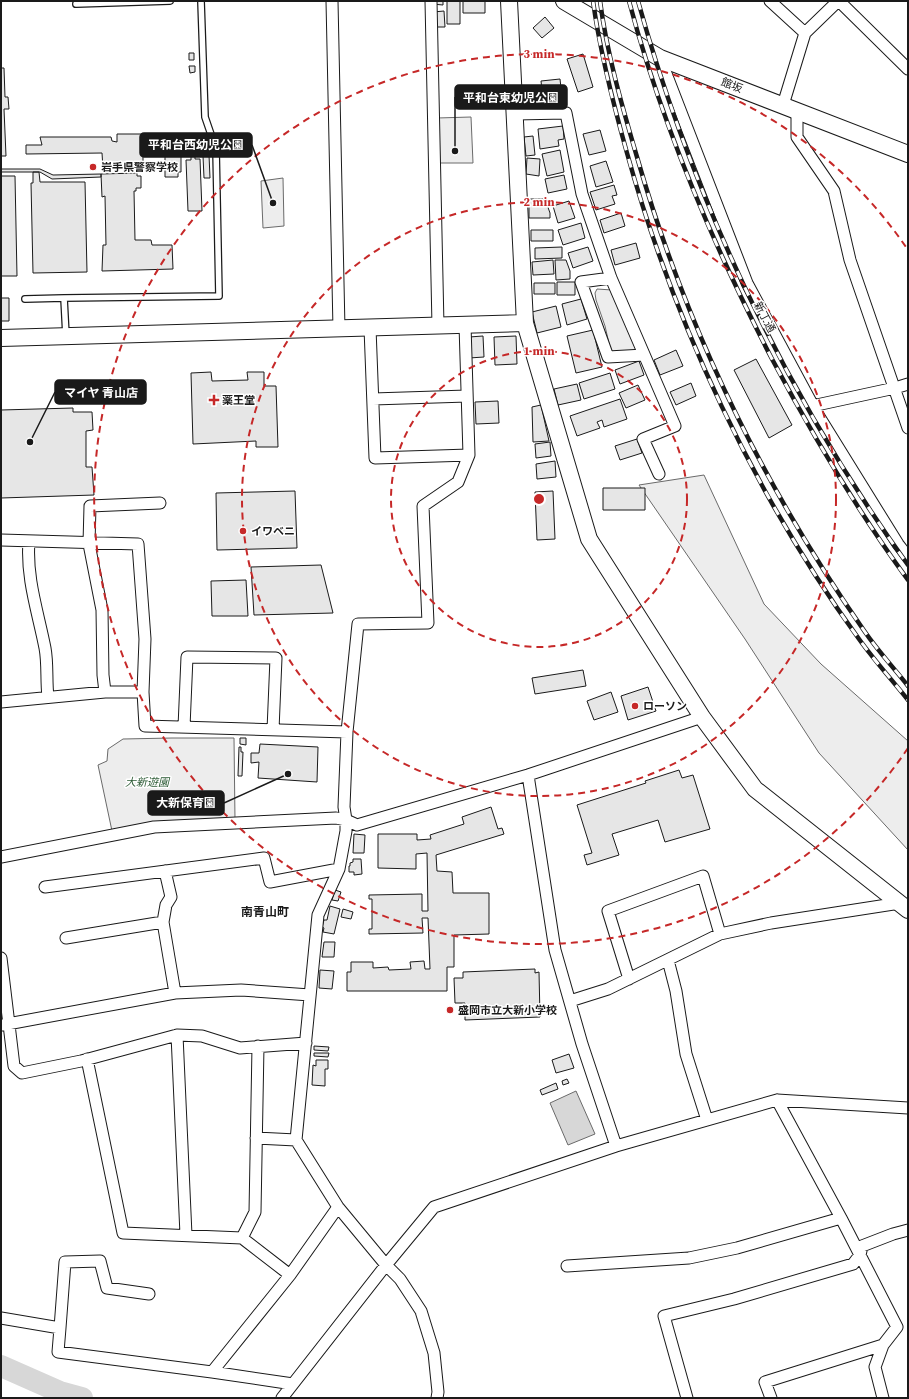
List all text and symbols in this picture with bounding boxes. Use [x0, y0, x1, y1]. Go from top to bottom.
text: 3 min [523, 46, 555, 62]
street label: 館坂 [719, 75, 745, 96]
callout: 平和台東幼児公園 [455, 85, 567, 109]
text: 平和台東幼児公園 [463, 90, 559, 106]
callout: 平和台西幼児公園 [140, 133, 252, 157]
text: 平和台西幼児公園 [148, 137, 244, 153]
place label: 岩手県警察学校 [101, 160, 178, 175]
marker: 岩手県警察学校 [88, 162, 98, 172]
text: 2 min [523, 194, 555, 210]
street label: 新丁通 [750, 299, 779, 335]
text: 1 min [523, 343, 555, 359]
callout: マイヤ 青山店 [55, 380, 146, 404]
text: マイヤ 青山店 [64, 385, 138, 401]
place label: 薬王堂 [222, 393, 255, 408]
marker: 薬王堂 [209, 395, 219, 405]
centre of rings [532, 492, 546, 506]
place label: イワベニ [251, 524, 295, 539]
marker: イワベニ [238, 526, 248, 536]
place label: ローソン [643, 699, 687, 714]
marker: ローソン [630, 701, 640, 711]
park label: 大新遊園 [125, 775, 171, 790]
callout: 大新保育園 [148, 791, 224, 815]
text: 大新保育園 [156, 795, 216, 811]
district label: 南青山町 [241, 904, 289, 920]
place label: 盛岡市立大新小学校 [458, 1003, 557, 1018]
marker: 盛岡市立大新小学校 [445, 1005, 455, 1015]

